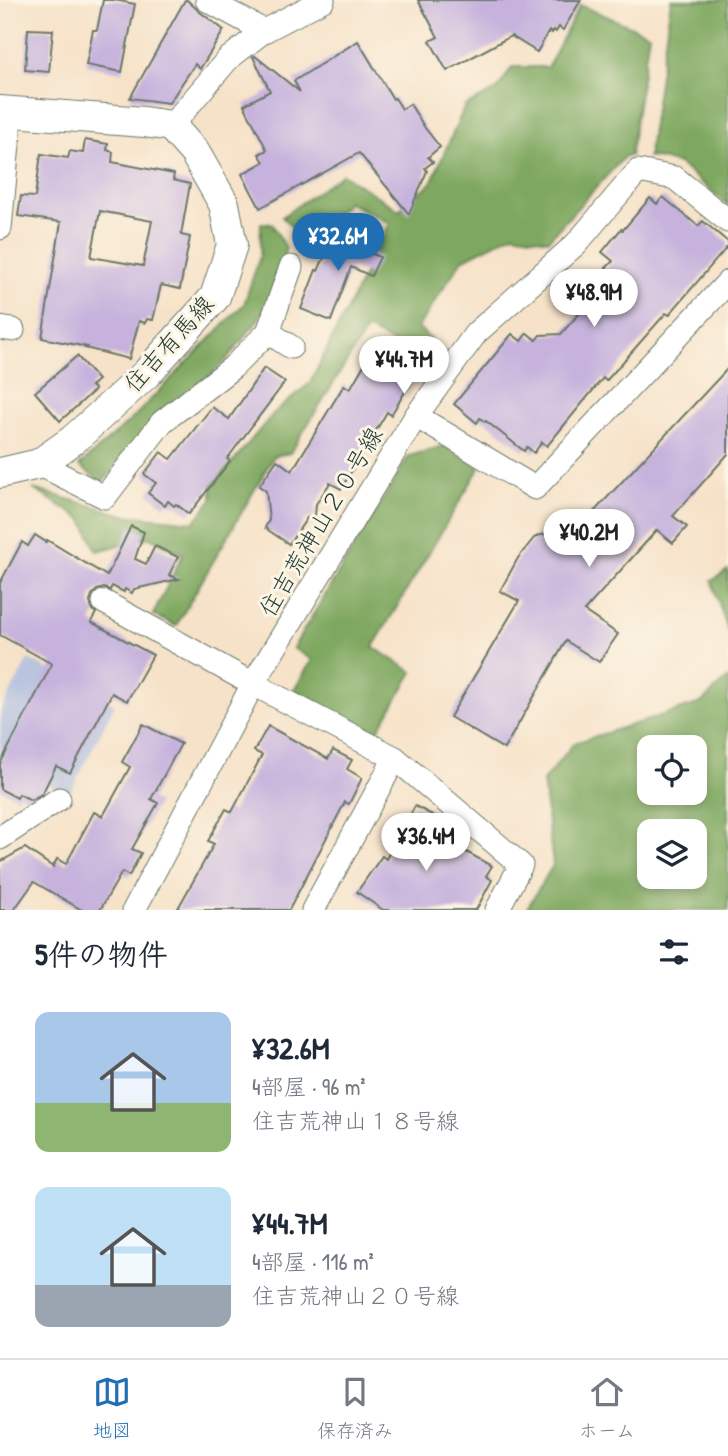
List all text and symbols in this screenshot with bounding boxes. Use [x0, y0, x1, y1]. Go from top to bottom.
pin: ¥32.6M [281, 214, 395, 273]
text: ¥32.6M [308, 220, 368, 251]
pin: ¥48.9M [537, 270, 651, 329]
text: ¥48.9M [566, 276, 622, 307]
street label: 住吉有馬線 [116, 288, 220, 399]
pin: ¥44.7M [347, 336, 461, 396]
text: ¥44.7M [375, 343, 433, 374]
street label: 住吉荒神山２０号線 [251, 421, 389, 622]
pin: ¥40.2M [532, 510, 646, 569]
text: ¥40.2M [560, 516, 618, 547]
map controls [637, 735, 707, 889]
button: locate [637, 735, 707, 805]
pin: ¥36.4M [369, 814, 483, 873]
button: layers [637, 819, 707, 889]
text: ¥36.4M [397, 820, 455, 851]
icon: filters [655, 933, 693, 971]
text: 5件の物件 [35, 934, 168, 974]
text: ¥32.6M [252, 1028, 330, 1068]
icon: home [91, 1040, 175, 1124]
text: 4部屋 · 96 m² [252, 1071, 366, 1102]
text: 住吉荒神山１８号線 [252, 1105, 459, 1136]
text: ¥44.7M [252, 1203, 328, 1243]
icon: home [91, 1215, 175, 1299]
text: 4部屋 · 116 m² [252, 1246, 374, 1277]
text: 住吉荒神山２０号線 [252, 1280, 459, 1311]
tab: 地図 [93, 1373, 131, 1443]
tab: 保存済み [317, 1373, 393, 1443]
tab: ホーム [579, 1373, 635, 1443]

